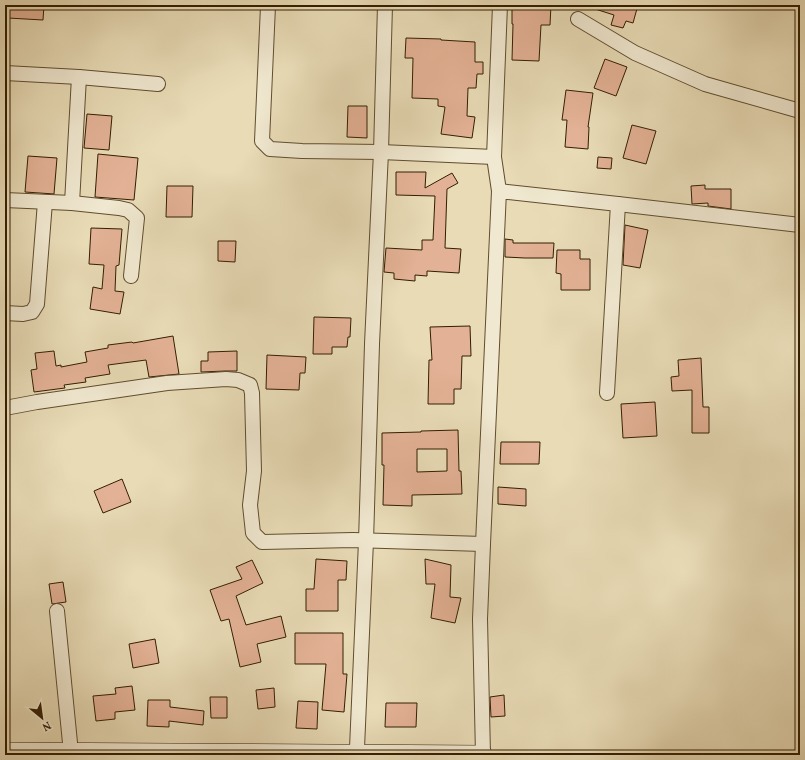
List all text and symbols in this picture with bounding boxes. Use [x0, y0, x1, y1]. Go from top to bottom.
north arrow [22, 698, 62, 738]
text: N [39, 717, 53, 734]

